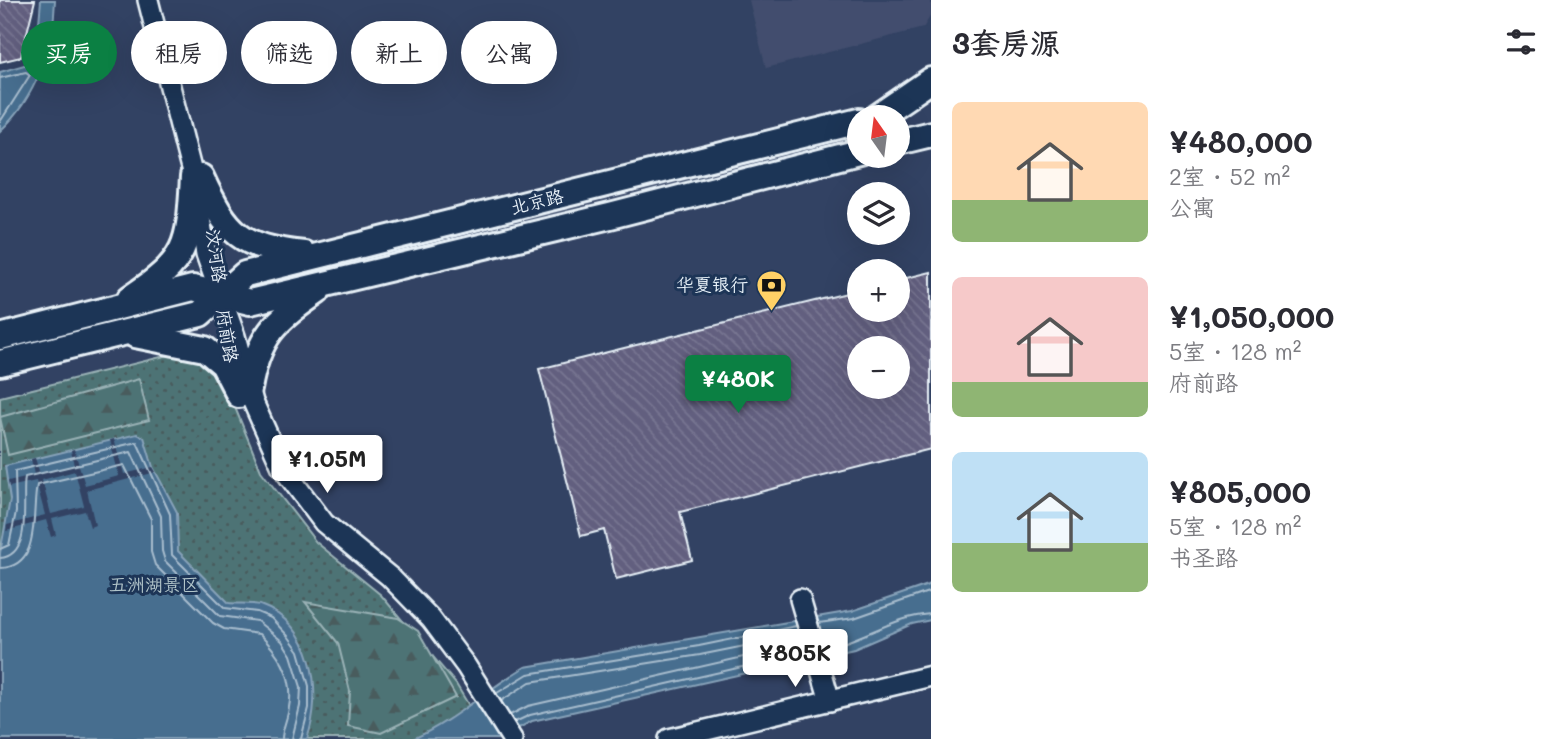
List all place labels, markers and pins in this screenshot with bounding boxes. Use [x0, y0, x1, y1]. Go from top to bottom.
bank icon: 华夏银行 [754, 268, 788, 312]
place label: 华夏银行 [676, 272, 748, 296]
pin: ¥480K [689, 356, 787, 415]
pin: ¥1.05M [270, 435, 384, 495]
pin: ¥805K [746, 630, 844, 689]

